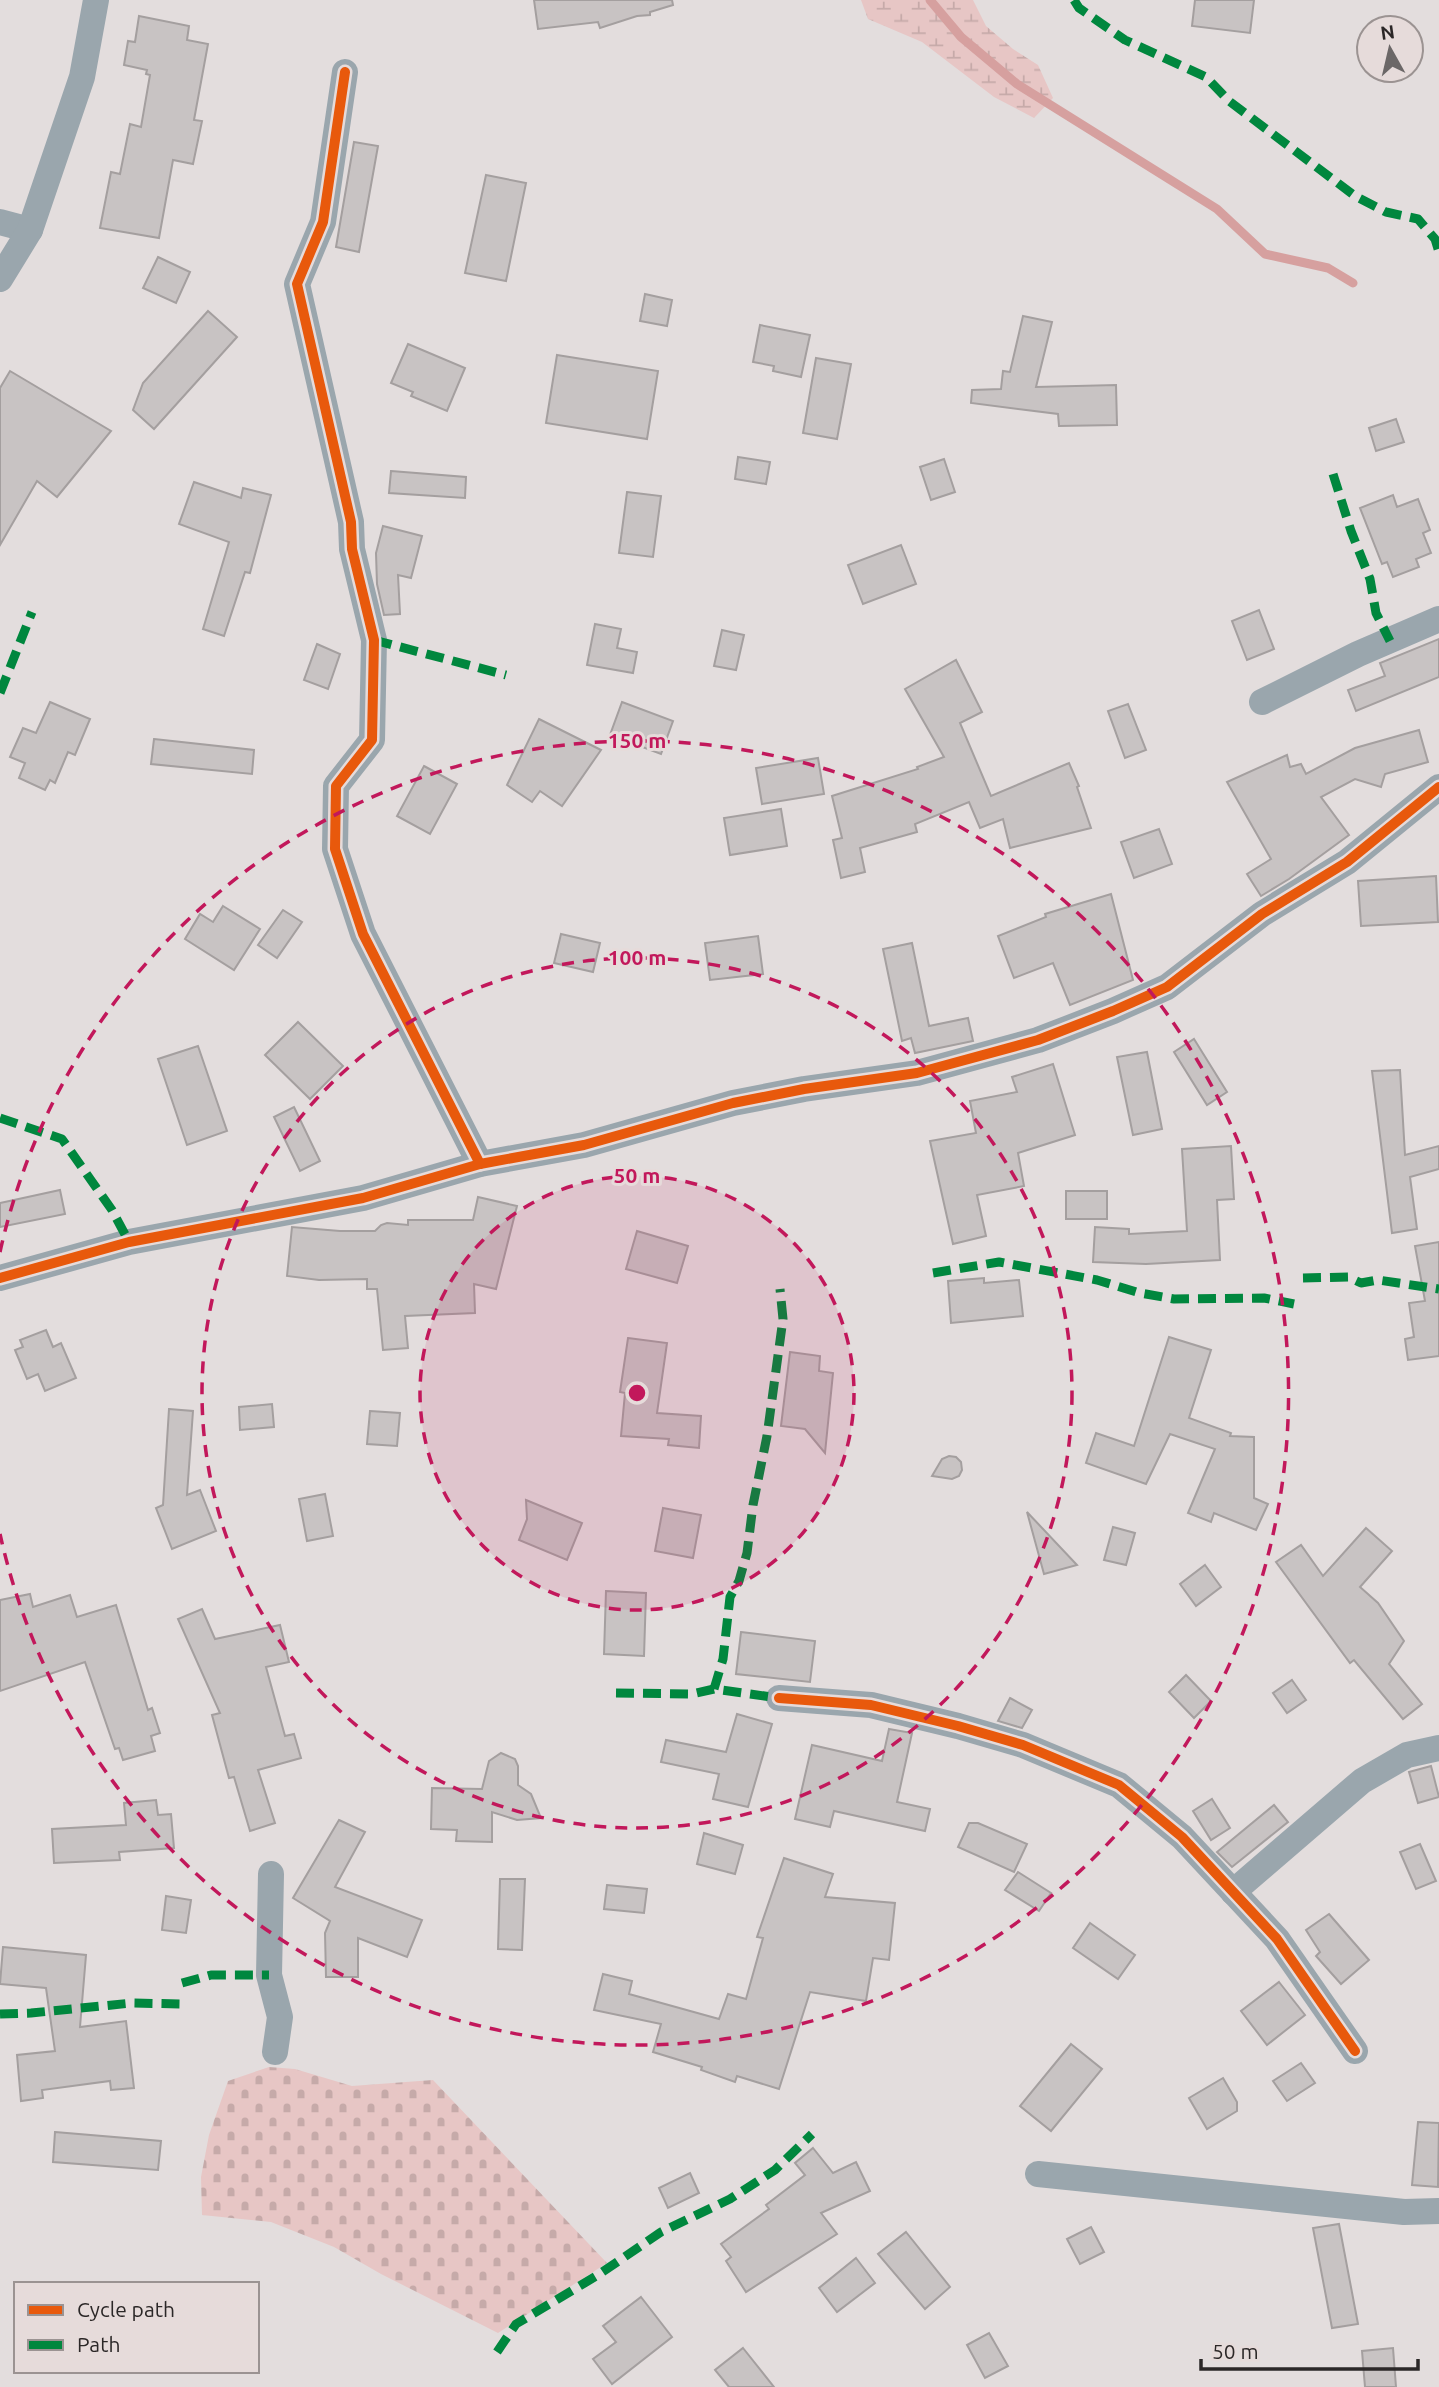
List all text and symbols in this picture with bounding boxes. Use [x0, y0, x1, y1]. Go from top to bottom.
north arrow [1355, 14, 1425, 84]
text: N [1379, 20, 1396, 44]
text: 150 m [608, 728, 666, 752]
text: 100 m [608, 945, 666, 969]
text: 50 m [614, 1163, 660, 1187]
centre of rings [625, 1381, 649, 1405]
legend [14, 2282, 259, 2373]
text: Cycle path [77, 2297, 175, 2321]
scale bar [1201, 2328, 1418, 2372]
text: Path [77, 2332, 120, 2356]
text: 50 m [1212, 2339, 1259, 2363]

